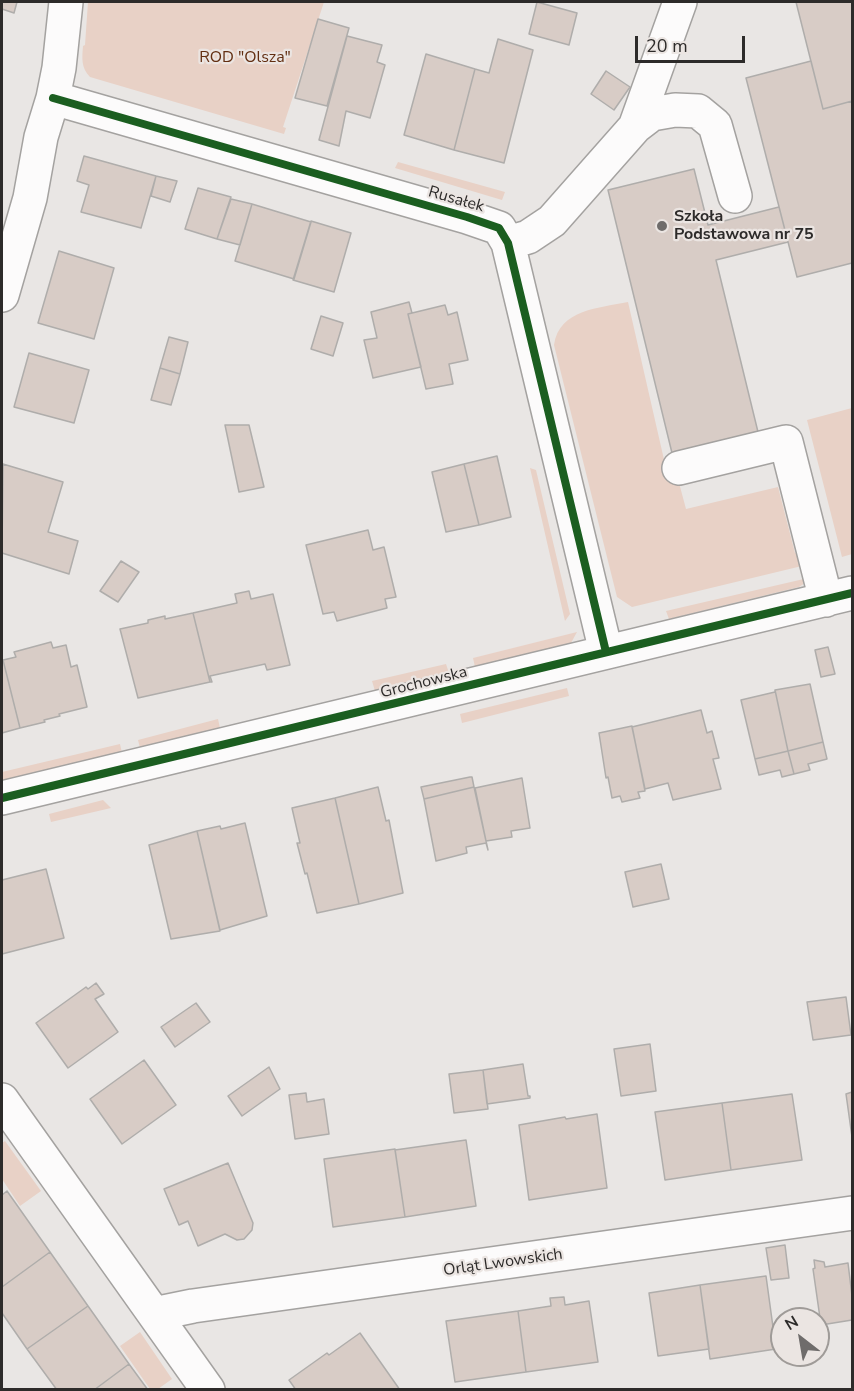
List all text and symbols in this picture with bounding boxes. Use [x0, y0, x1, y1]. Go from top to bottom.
scale bar [638, 24, 748, 62]
text: 20 m [646, 34, 688, 58]
park label: ROD "Olsza" [199, 48, 291, 68]
street label: Rusałek [426, 183, 486, 217]
place label: Szkoła Podstawowa nr 75 [674, 207, 814, 245]
marker: Szkoła Podstawowa nr 75 [655, 219, 669, 233]
street label: Grochowska [379, 663, 469, 703]
street label: Orląt Lwowskich [442, 1245, 564, 1281]
north arrow [770, 1307, 830, 1367]
text: N [781, 1311, 803, 1336]

